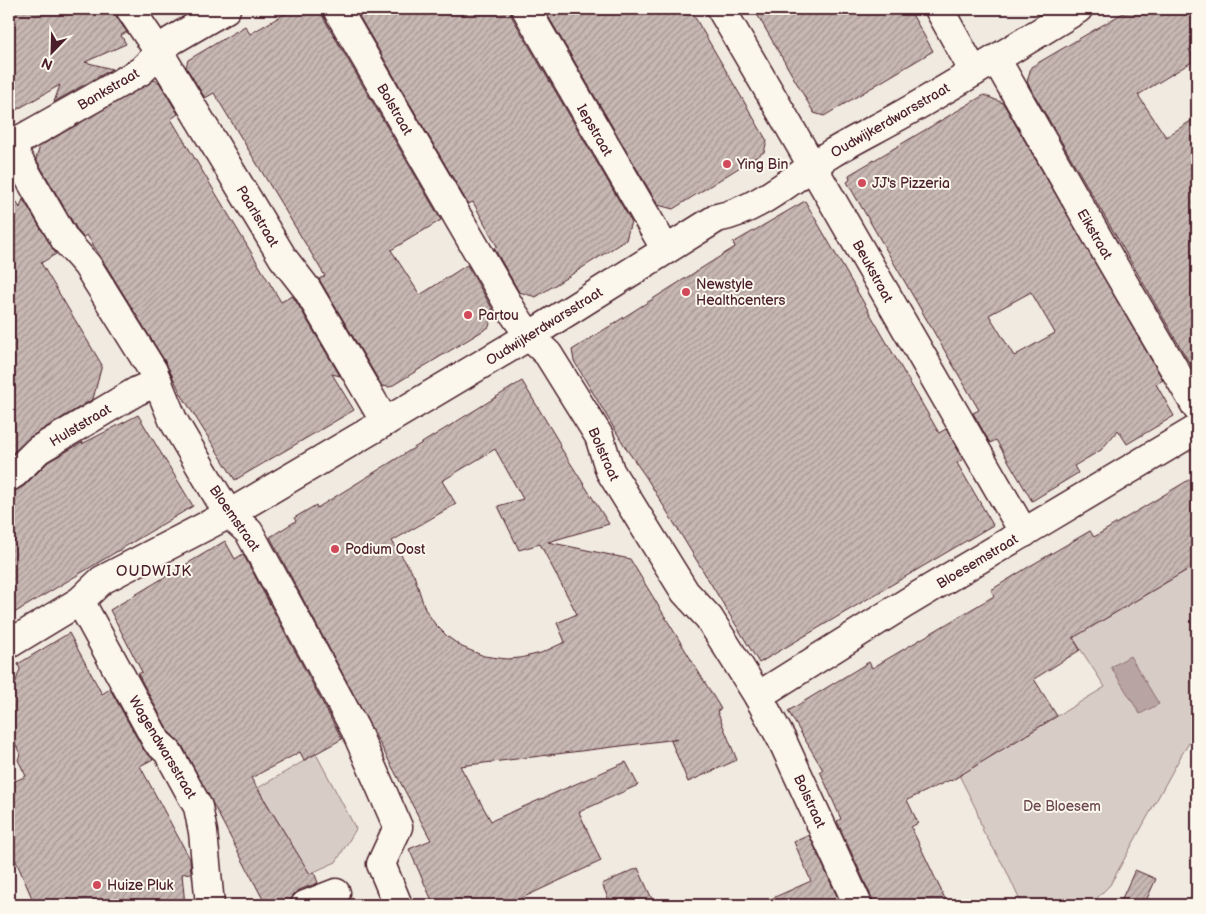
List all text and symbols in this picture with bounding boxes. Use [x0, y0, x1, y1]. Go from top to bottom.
north arrow [28, 28, 78, 78]
text: N [39, 54, 55, 73]
street label: Bankstraat [74, 65, 143, 114]
street label: Oudwijkerdwarsstraat [828, 79, 953, 161]
street label: Bolstraat [373, 80, 416, 139]
street label: Iepstraat [573, 101, 617, 160]
place label: Ying Bin [736, 156, 788, 173]
marker: Ying Bin [721, 158, 733, 170]
place label: JJ's Pizzeria [872, 175, 950, 192]
marker: JJ's Pizzeria [856, 177, 868, 189]
street label: Paarlstraat [233, 183, 283, 251]
street label: Eikstraat [1073, 206, 1116, 263]
street label: Beukstraat [848, 237, 897, 306]
place label: Newstyle Healthcenters [696, 276, 786, 309]
street label: Oudwijkerdwarsstraat [483, 283, 606, 369]
marker: Newstyle Healthcenters [680, 286, 692, 298]
place label: Partou [478, 307, 519, 324]
marker: Partou [462, 309, 474, 321]
street label: Hulststraat [47, 400, 115, 450]
street label: Bolstraat [584, 425, 623, 484]
street label: Bloemstraat [206, 482, 264, 555]
street label: Bloesemstraat [934, 530, 1022, 592]
place label: Podium Oost [345, 541, 426, 558]
marker: Podium Oost [329, 543, 341, 555]
district label: OUDWIJK [116, 562, 192, 581]
street label: Wagendwarsstraat [125, 693, 200, 802]
street label: Bolstraat [790, 772, 830, 831]
park label: De Bloesem [1023, 798, 1101, 815]
place label: Huize Pluk [107, 877, 174, 894]
marker: Huize Pluk [91, 879, 103, 891]

